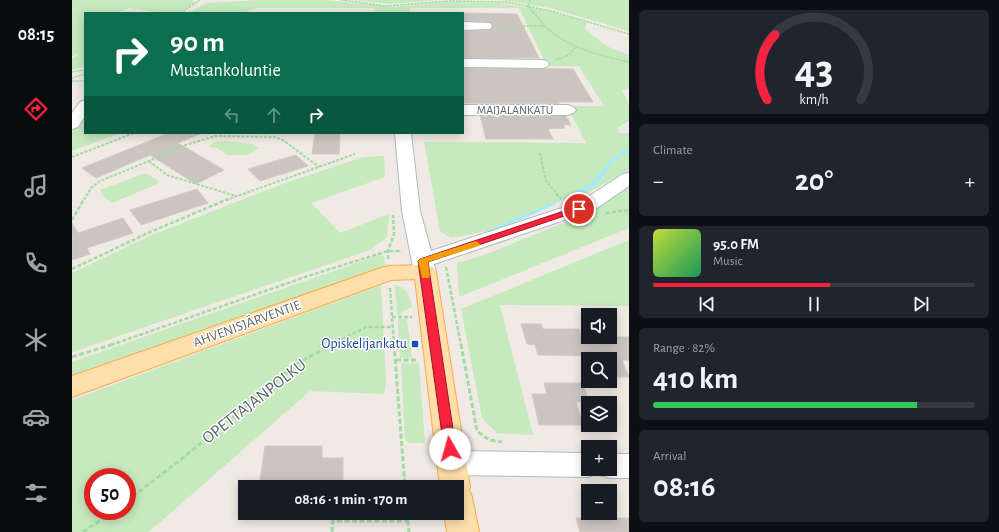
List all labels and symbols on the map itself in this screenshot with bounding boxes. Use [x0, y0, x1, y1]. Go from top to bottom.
street label: MAIJALANKATU [477, 104, 553, 116]
pin [562, 192, 596, 226]
street label: AHVENISJÄRVENTIE [191, 296, 303, 350]
place label: Opiskelijankatu [322, 337, 407, 351]
marker: Opiskelijankatu [410, 339, 420, 349]
street label: OPETTAJANPOLKU [199, 355, 309, 447]
position arrow [429, 428, 471, 470]
speed limit sign: 50 [84, 468, 136, 520]

